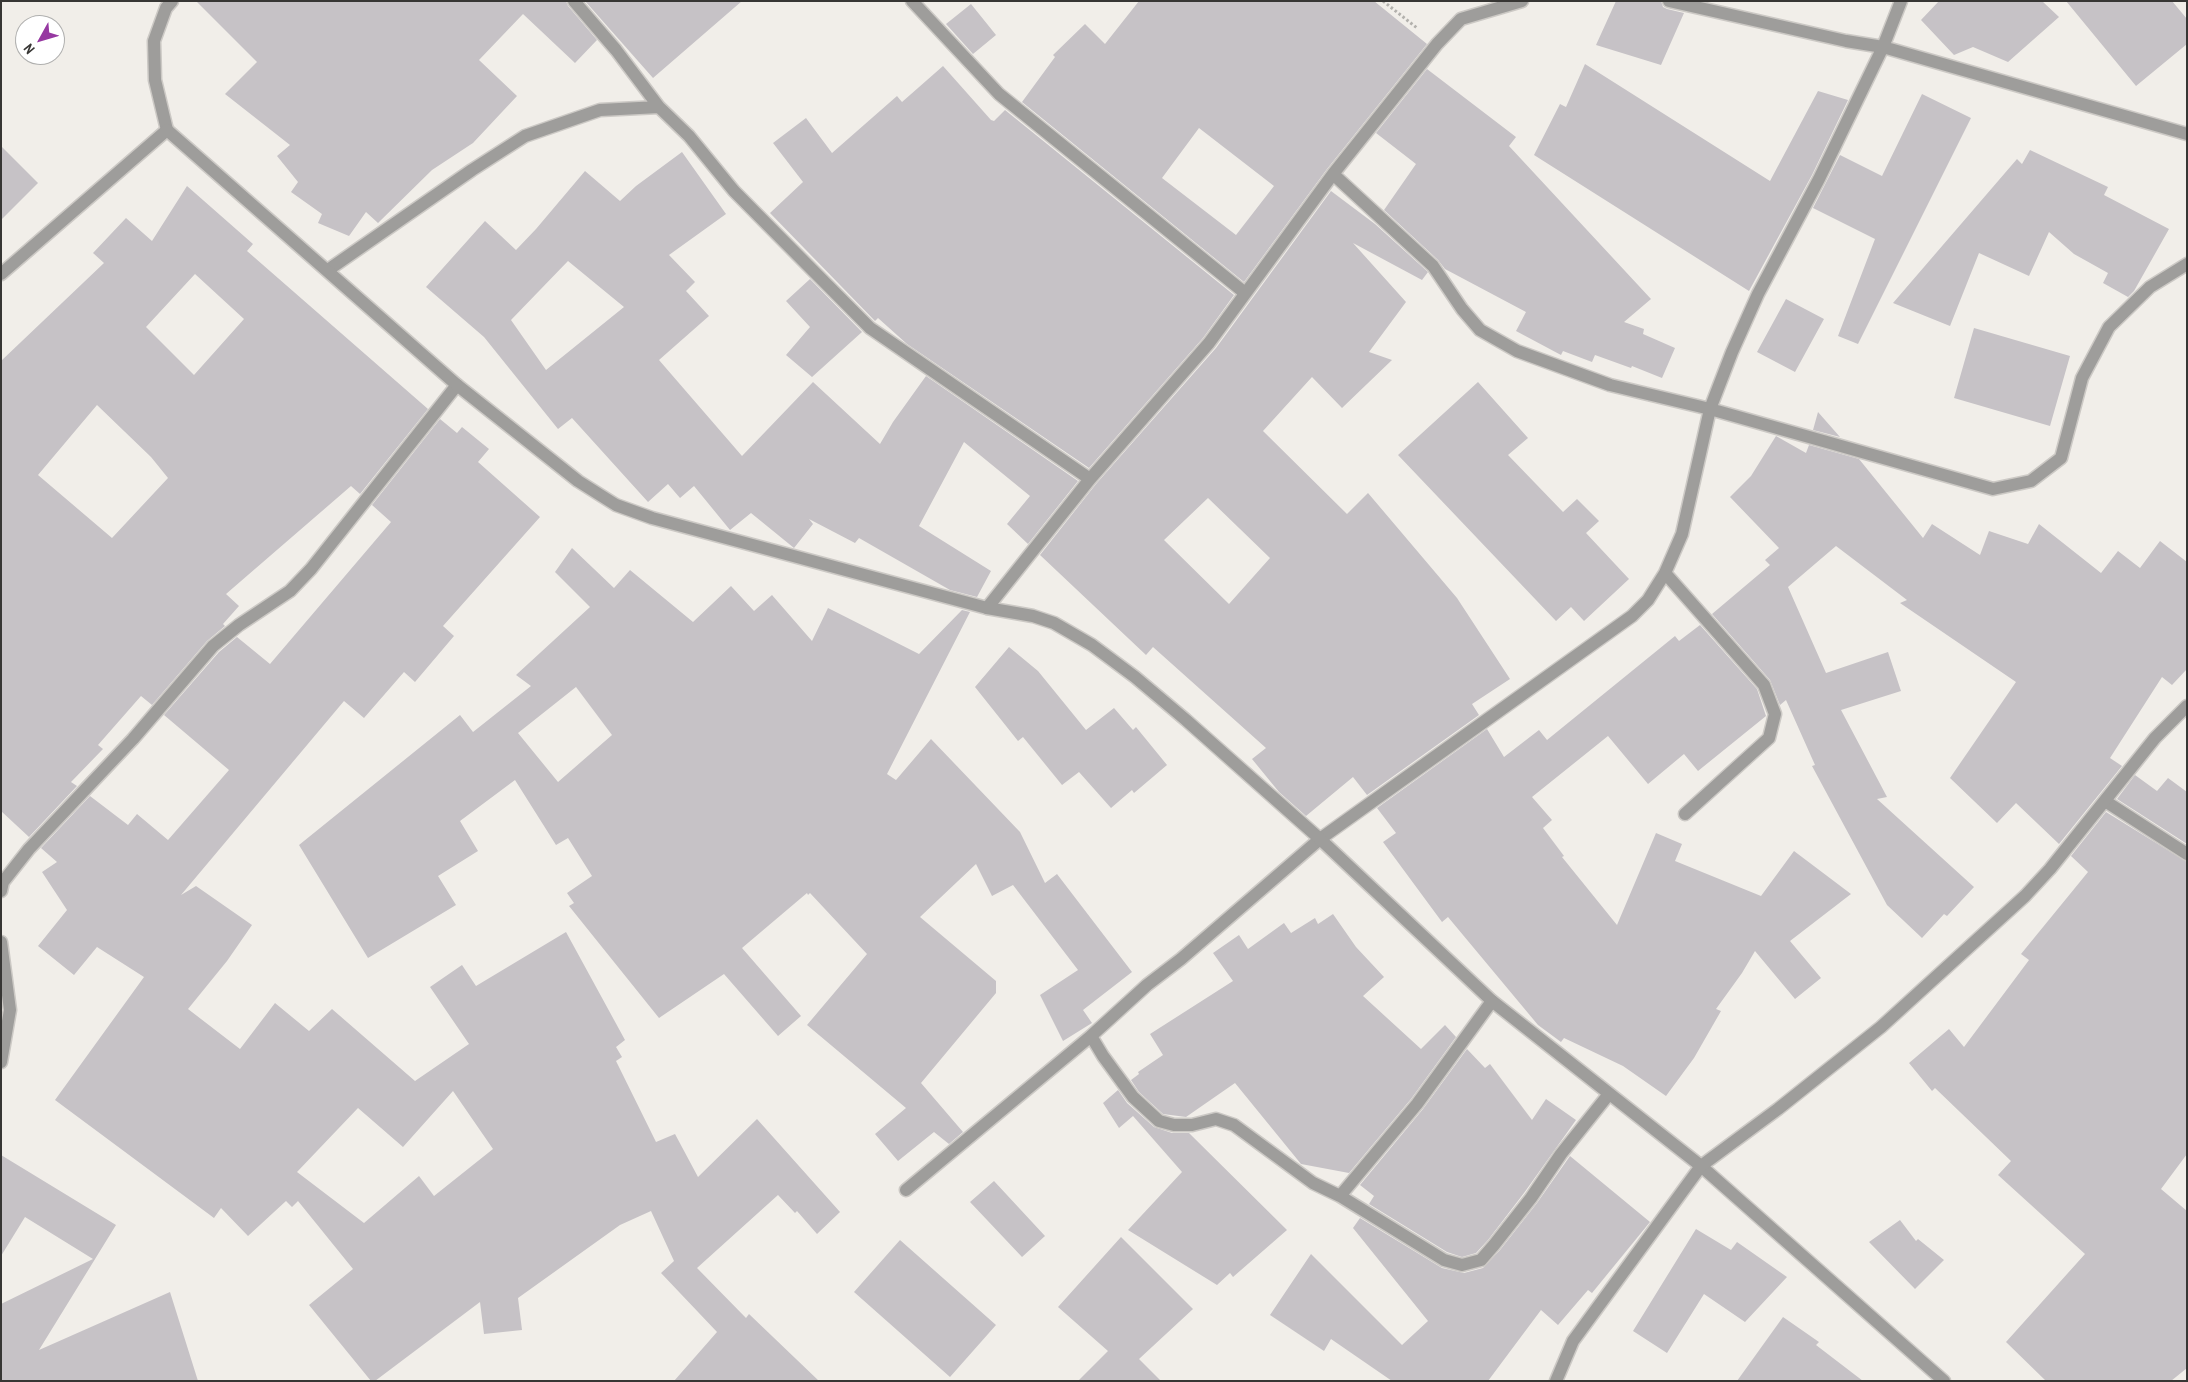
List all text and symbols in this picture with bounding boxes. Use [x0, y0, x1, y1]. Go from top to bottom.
north arrow [15, 15, 65, 65]
text: N [20, 40, 39, 58]

